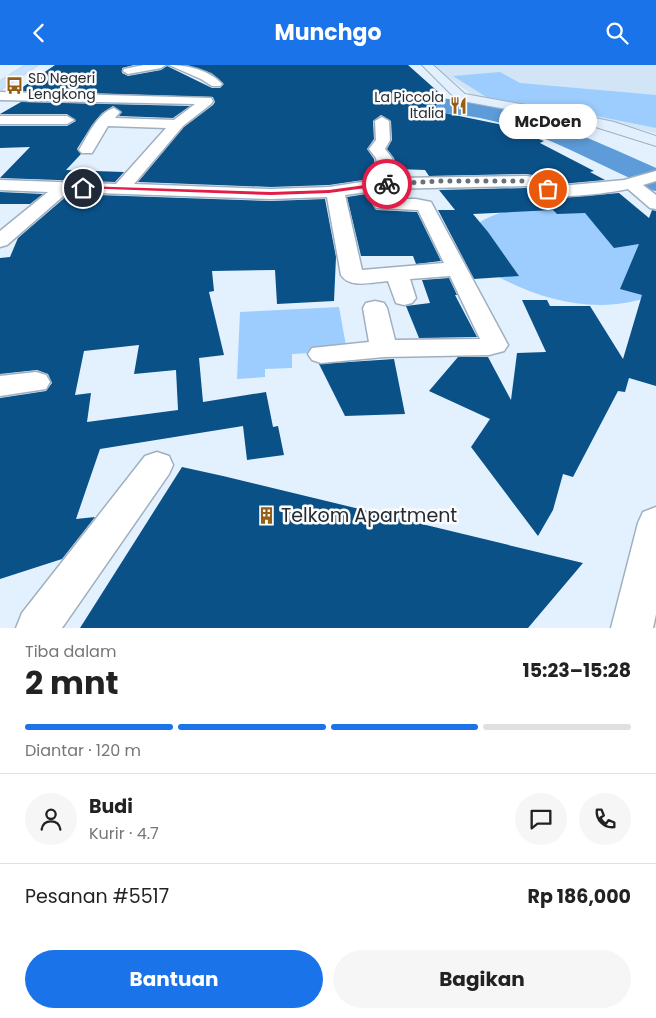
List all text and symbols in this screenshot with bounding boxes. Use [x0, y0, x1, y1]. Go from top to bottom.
text: Munchgo [275, 17, 381, 48]
icon: back [25, 19, 53, 47]
icon: search [603, 19, 631, 47]
place label: SD Negeri Lengkong [28, 68, 96, 104]
bus stop icon: SD Negeri Lengkong [4, 76, 24, 96]
place label: La Piccola Italia [374, 87, 444, 123]
restaurant icon: La Piccola Italia [448, 95, 468, 115]
callout: McDoen [499, 104, 597, 139]
text: McDoen [515, 110, 581, 133]
courier [362, 159, 412, 209]
pin [62, 167, 104, 209]
pin [527, 168, 569, 210]
icon: bike [373, 170, 401, 198]
icon: home [69, 174, 97, 202]
icon: bag [534, 175, 562, 203]
place label: Telkom Apartment [281, 502, 457, 529]
building icon: Telkom Apartment [257, 505, 277, 525]
text: Tiba dalam [25, 640, 116, 663]
text: 15:23–15:28 [523, 657, 631, 684]
text: 2 mnt [25, 660, 119, 705]
text: Diantar · 120 m [25, 739, 141, 762]
button: person [25, 793, 77, 845]
text: Budi [89, 793, 133, 820]
button: chat [515, 793, 567, 845]
button: phone [579, 793, 631, 845]
text: Kurir · 4.7 [89, 822, 159, 845]
text: Pesanan #5517 [25, 883, 169, 910]
text: Rp 186,000 [528, 883, 631, 910]
button: Bantuan [25, 950, 323, 1008]
button: Bagikan [333, 950, 631, 1008]

